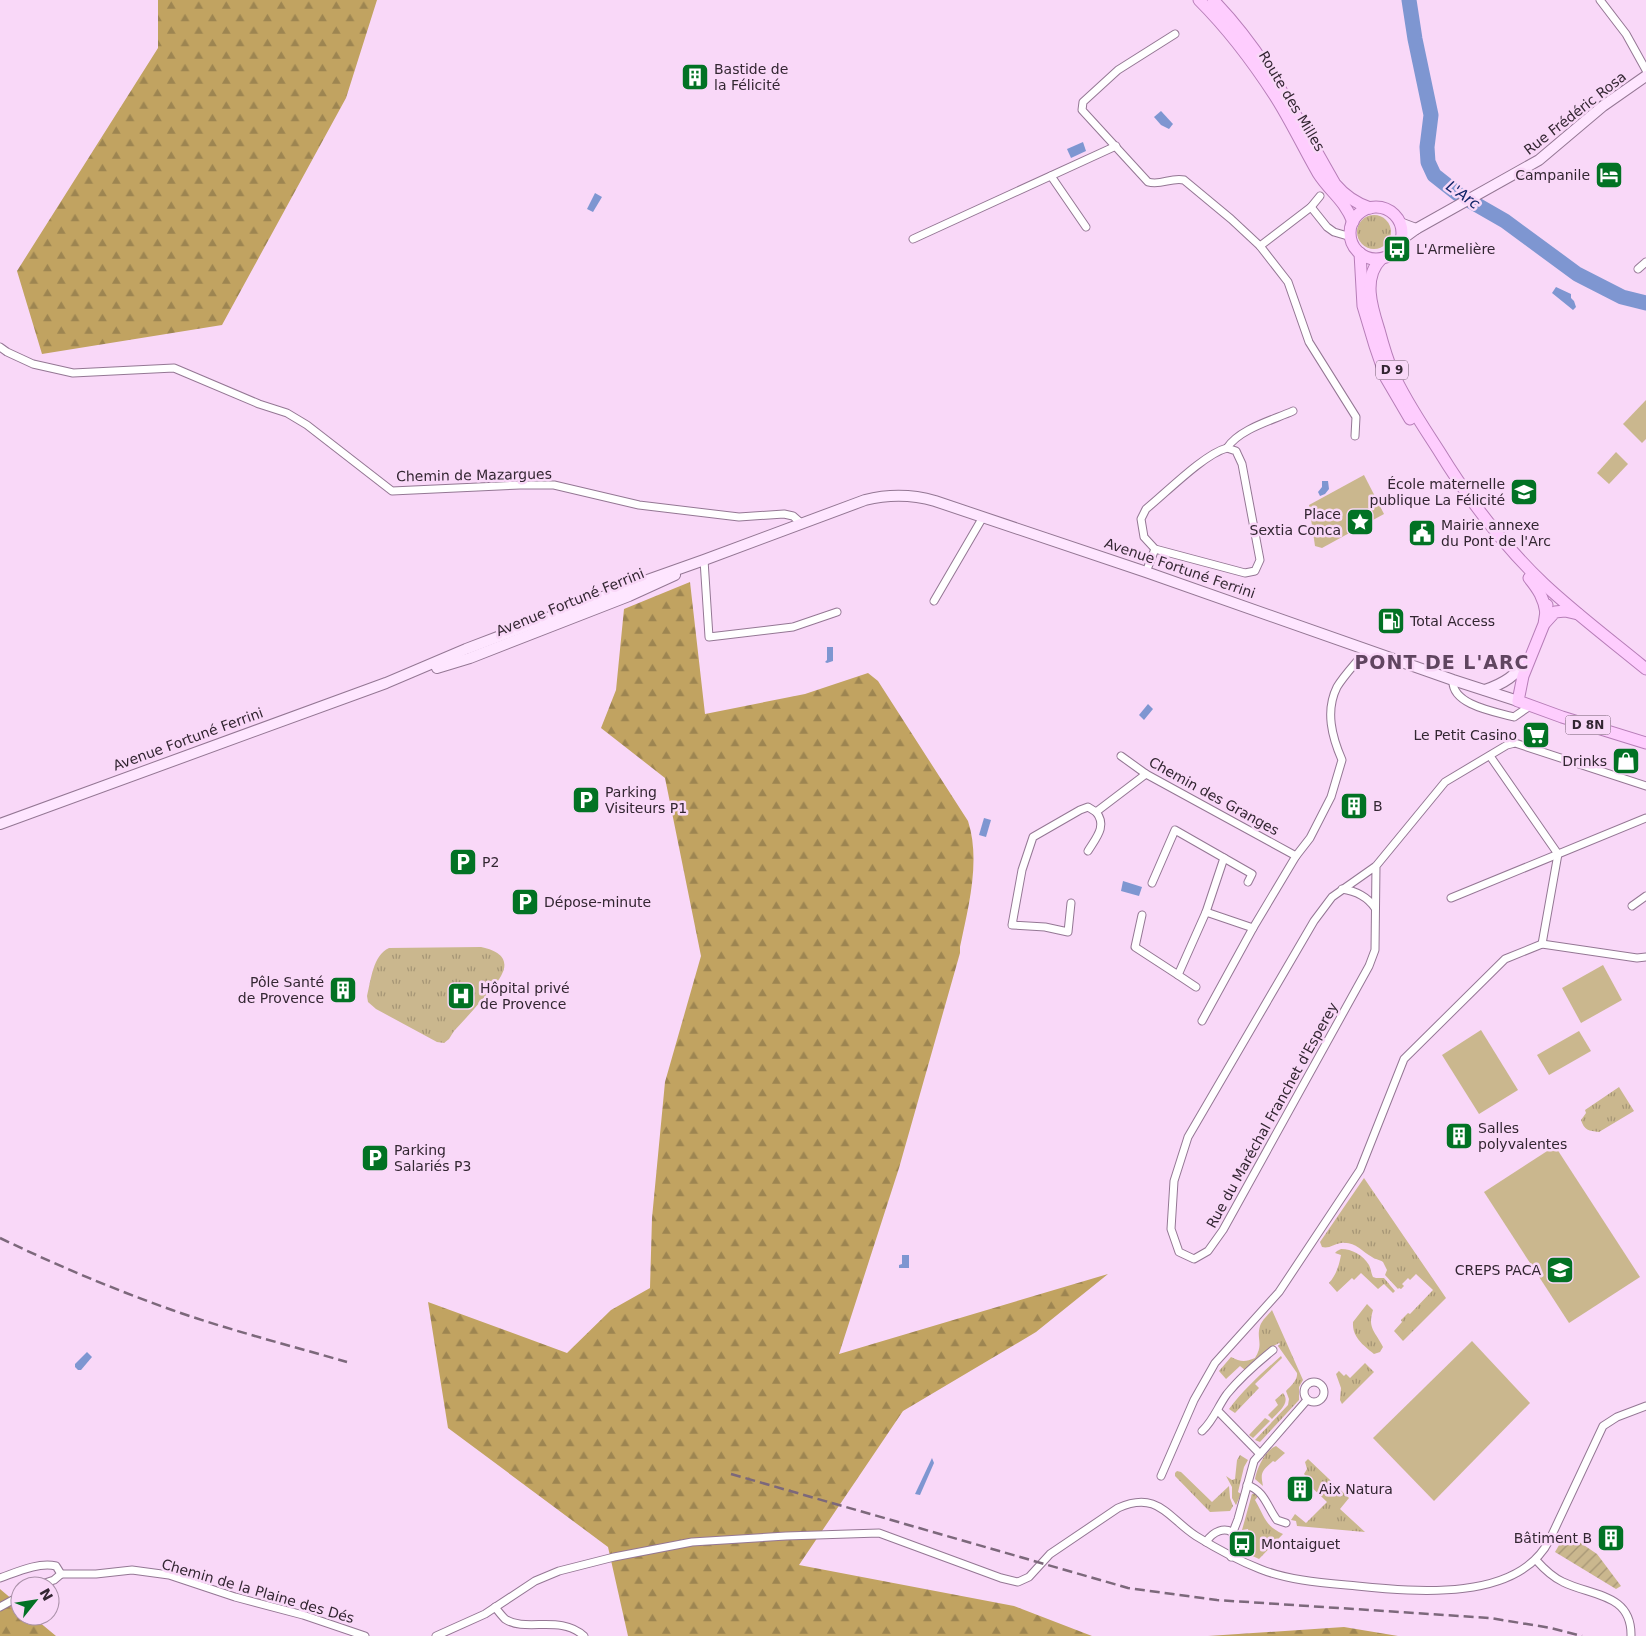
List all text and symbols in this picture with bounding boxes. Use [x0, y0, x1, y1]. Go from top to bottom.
street label: Route des Milles [1256, 48, 1328, 154]
place label: Bastide de la Félicité [714, 61, 788, 93]
building icon: Bastide de la Félicité [680, 62, 710, 92]
street label: Rue Frédéric Rosa [1521, 68, 1629, 158]
hotel icon: Campanile [1594, 160, 1624, 190]
place label: Campanile [1515, 167, 1590, 183]
water label: L'Arc [1443, 177, 1484, 213]
bus stop icon: L'Armelière [1382, 234, 1412, 264]
place label: L'Armelière [1416, 241, 1495, 257]
road number: D 9 [1376, 360, 1408, 380]
street label: Chemin de Mazargues [396, 466, 552, 484]
place label: École maternelle publique La Félicité [1370, 476, 1505, 508]
school or university icon: École maternelle publique La Félicité [1509, 477, 1539, 507]
place label: Place Sextia Conca [1250, 506, 1341, 538]
place icon: Place Sextia Conca [1345, 507, 1375, 537]
place label: Mairie annexe du Pont de l'Arc [1441, 517, 1551, 549]
public building icon: Mairie annexe du Pont de l'Arc [1407, 518, 1437, 548]
street label: Avenue Fortuné Ferrini [1102, 535, 1258, 601]
street label: Avenue Fortuné Ferrini [494, 565, 646, 639]
fuel station icon: Total Access [1376, 606, 1406, 636]
place label: Total Access [1409, 613, 1495, 629]
district label: PONT DE L'ARC [1354, 651, 1530, 673]
street label: Avenue Fortuné Ferrini [111, 704, 265, 774]
road number: D 8N [1566, 716, 1610, 734]
supermarket icon: Le Petit Casino [1521, 720, 1551, 750]
place label: Le Petit Casino [1414, 727, 1517, 743]
shop icon: Drinks [1611, 746, 1641, 776]
place label: Drinks [1562, 753, 1607, 769]
street label: Chemin des Granges [1146, 754, 1282, 838]
place label: Parking Visiteurs P1 [605, 784, 687, 816]
parking icon: Parking Visiteurs P1 [571, 785, 601, 815]
building icon: B [1339, 791, 1369, 821]
place label: B [1373, 798, 1383, 814]
parking icon: P2 [448, 847, 478, 877]
place label: P2 [482, 854, 499, 870]
parking icon: Dépose-minute [510, 887, 540, 917]
place label: Dépose-minute [544, 894, 651, 910]
place label: Pôle Santé de Provence [238, 974, 324, 1006]
building icon: Pôle Santé de Provence [328, 975, 358, 1005]
place label: Hôpital privé de Provence [480, 980, 570, 1012]
hospital icon: Hôpital privé de Provence [446, 981, 476, 1011]
street label: Rue du Maréchal Franchet d'Esperey [1203, 999, 1341, 1231]
place label: Salles polyvalentes [1478, 1120, 1567, 1152]
building icon: Salles polyvalentes [1444, 1121, 1474, 1151]
place label: Parking Salariés P3 [394, 1142, 471, 1174]
parking icon: Parking Salariés P3 [360, 1143, 390, 1173]
school or university icon: CREPS PACA [1545, 1255, 1575, 1285]
place label: CREPS PACA [1455, 1262, 1541, 1278]
building icon: Aix Natura [1285, 1474, 1315, 1504]
place label: Aix Natura [1319, 1481, 1393, 1497]
building icon: Bâtiment B [1596, 1523, 1626, 1553]
bus stop icon: Montaiguet [1227, 1529, 1257, 1559]
place label: Bâtiment B [1514, 1530, 1592, 1546]
place label: Montaiguet [1261, 1536, 1341, 1552]
street label: Chemin de la Plaine des Dés [160, 1556, 356, 1626]
north arrow [10, 1576, 60, 1626]
text: N [36, 1585, 56, 1604]

